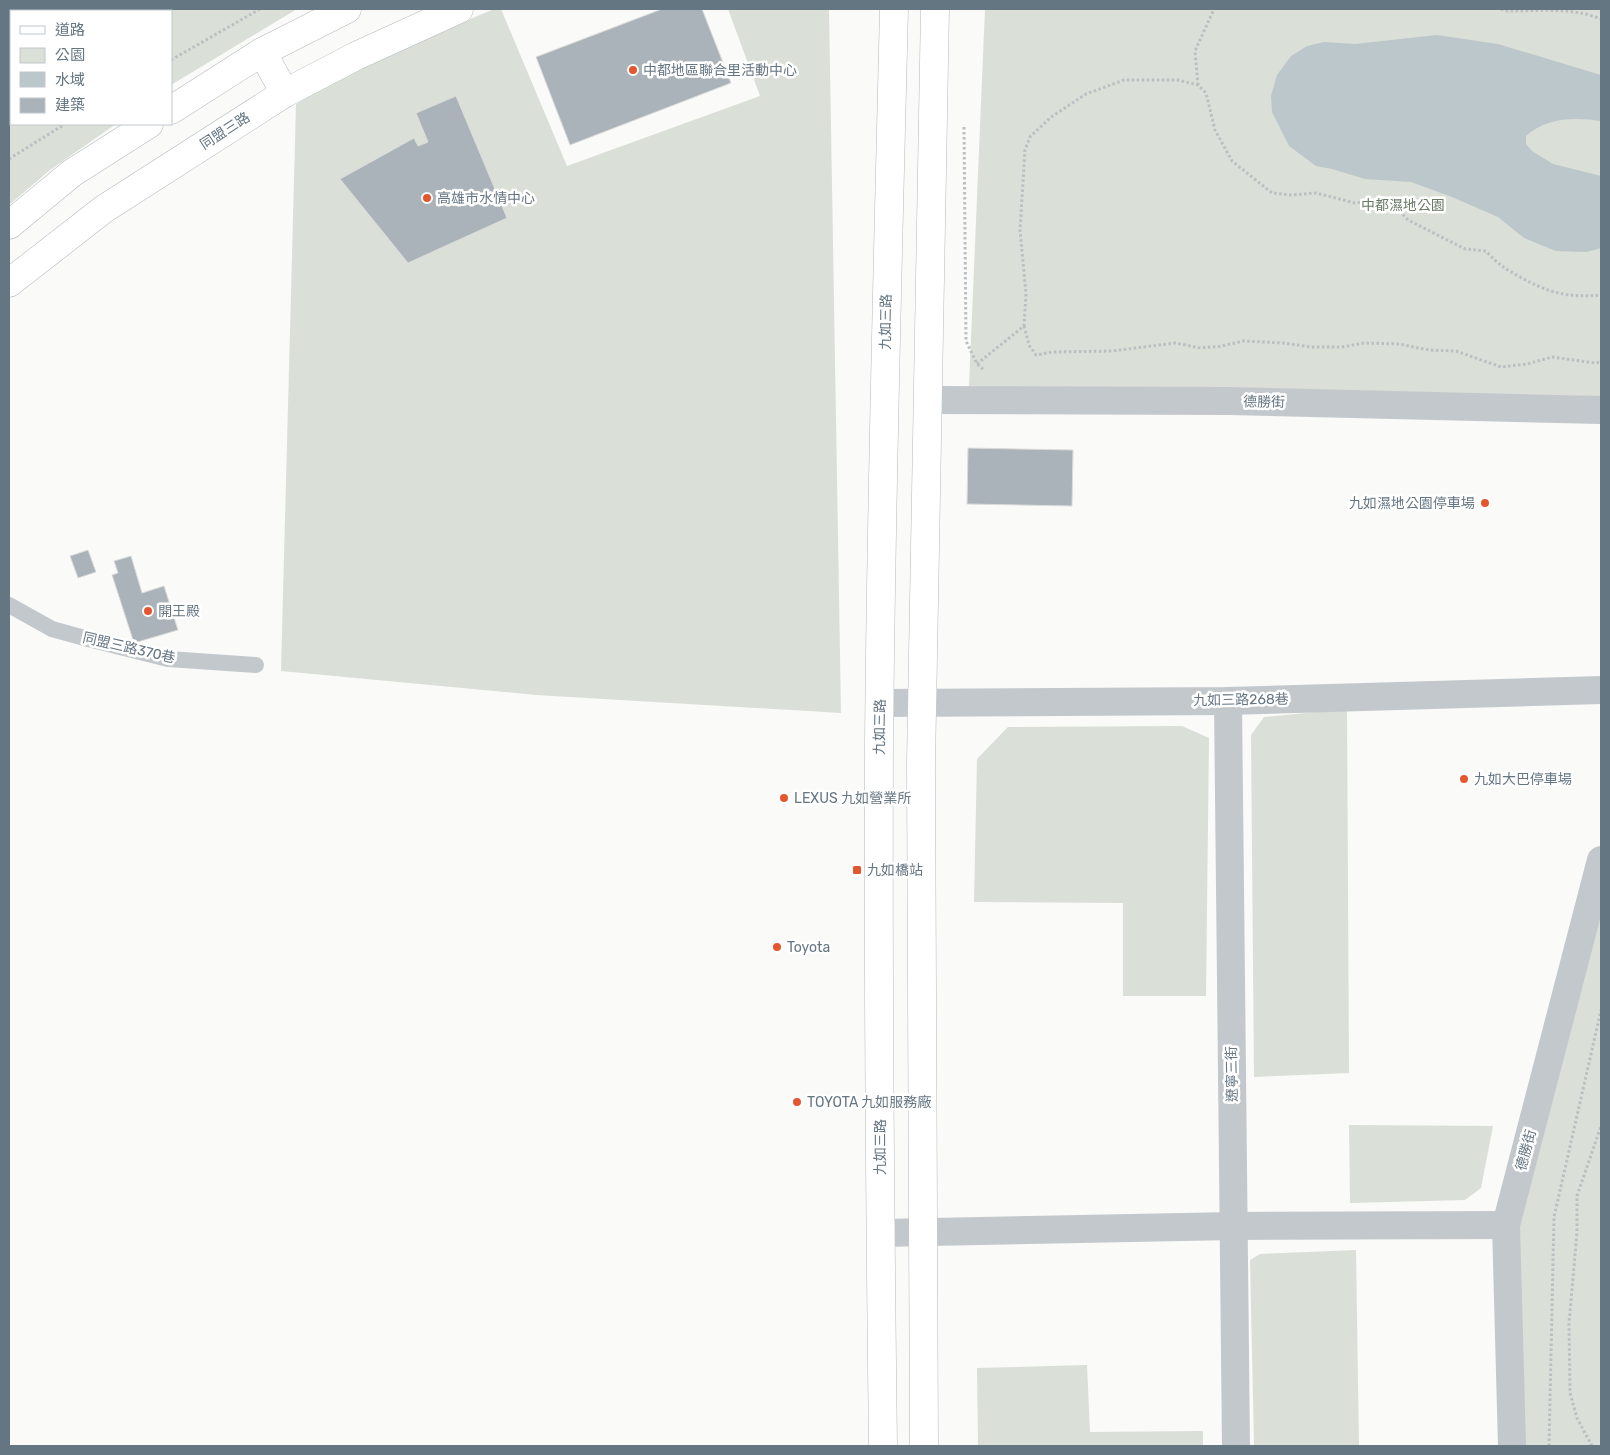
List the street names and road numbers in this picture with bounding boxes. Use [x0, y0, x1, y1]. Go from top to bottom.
street label: 同盟三路 [197, 109, 253, 153]
street label: 九如三路 [877, 294, 895, 350]
street label: 德勝街 [1243, 393, 1285, 411]
street label: 同盟三路370巷 [81, 629, 177, 667]
street label: 九如三路268巷 [1193, 691, 1289, 709]
street label: 九如三路 [871, 699, 889, 755]
street label: 遼寧三街 [1223, 1046, 1241, 1102]
street label: 九如三路 [872, 1119, 889, 1175]
street label: 德勝街 [1512, 1128, 1540, 1172]

